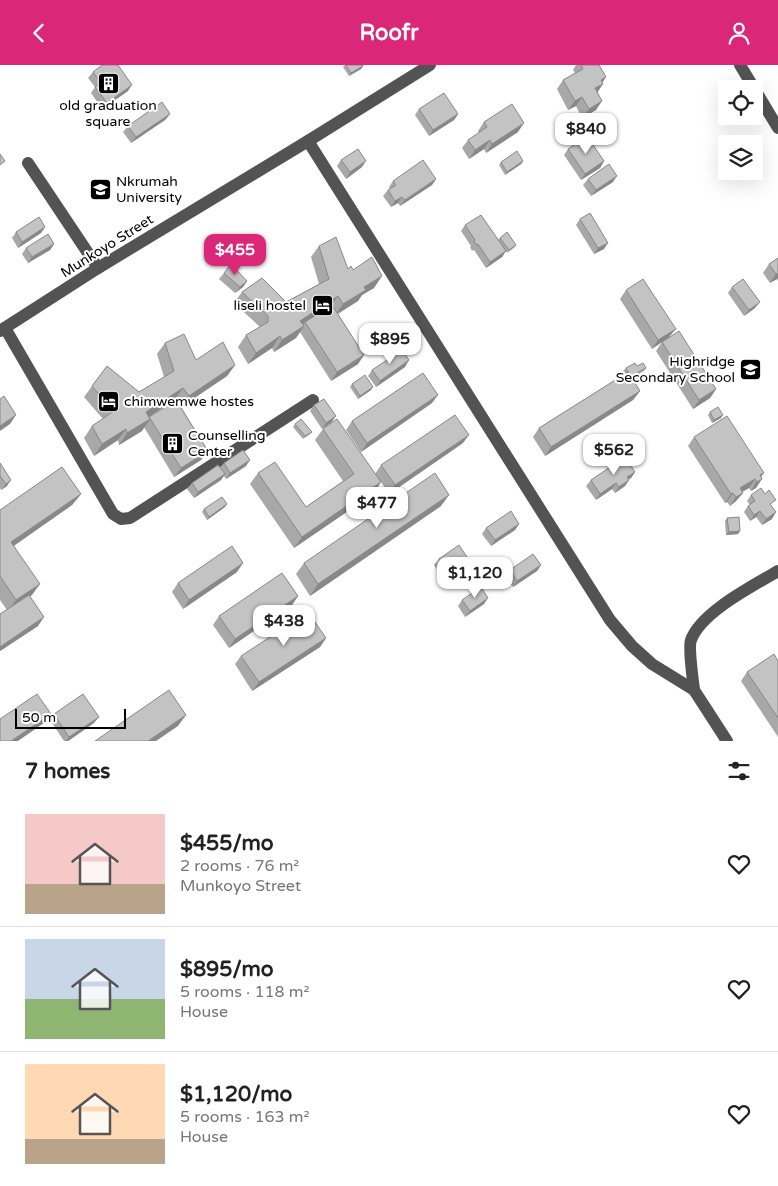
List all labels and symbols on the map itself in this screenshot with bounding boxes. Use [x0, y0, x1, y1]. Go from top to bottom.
building icon: old graduation square [96, 71, 120, 95]
place label: old graduation square [59, 97, 157, 130]
pin: $840 [556, 113, 616, 155]
place label: Nkrumah University [116, 173, 182, 206]
school or university icon: Nkrumah University [88, 177, 112, 201]
street label: Munkoyo Street [58, 210, 157, 281]
pin: $455 [205, 233, 265, 276]
hotel icon: liseli hostel [310, 293, 334, 317]
place label: liseli hostel [233, 297, 306, 314]
pin: $895 [360, 323, 420, 365]
place label: Highridge Secondary School [616, 353, 735, 386]
school or university icon: Highridge Secondary School [739, 357, 763, 381]
hotel icon: chimwemwe hostes [96, 389, 120, 413]
place label: chimwemwe hostes [124, 393, 254, 410]
place label: Counselling Center [188, 427, 266, 460]
building icon: Counselling Center [160, 431, 184, 455]
pin: $562 [584, 433, 644, 476]
pin: $477 [347, 487, 407, 529]
pin: $1,120 [434, 557, 516, 599]
pin: $438 [254, 605, 314, 647]
scale bar [15, 706, 126, 729]

